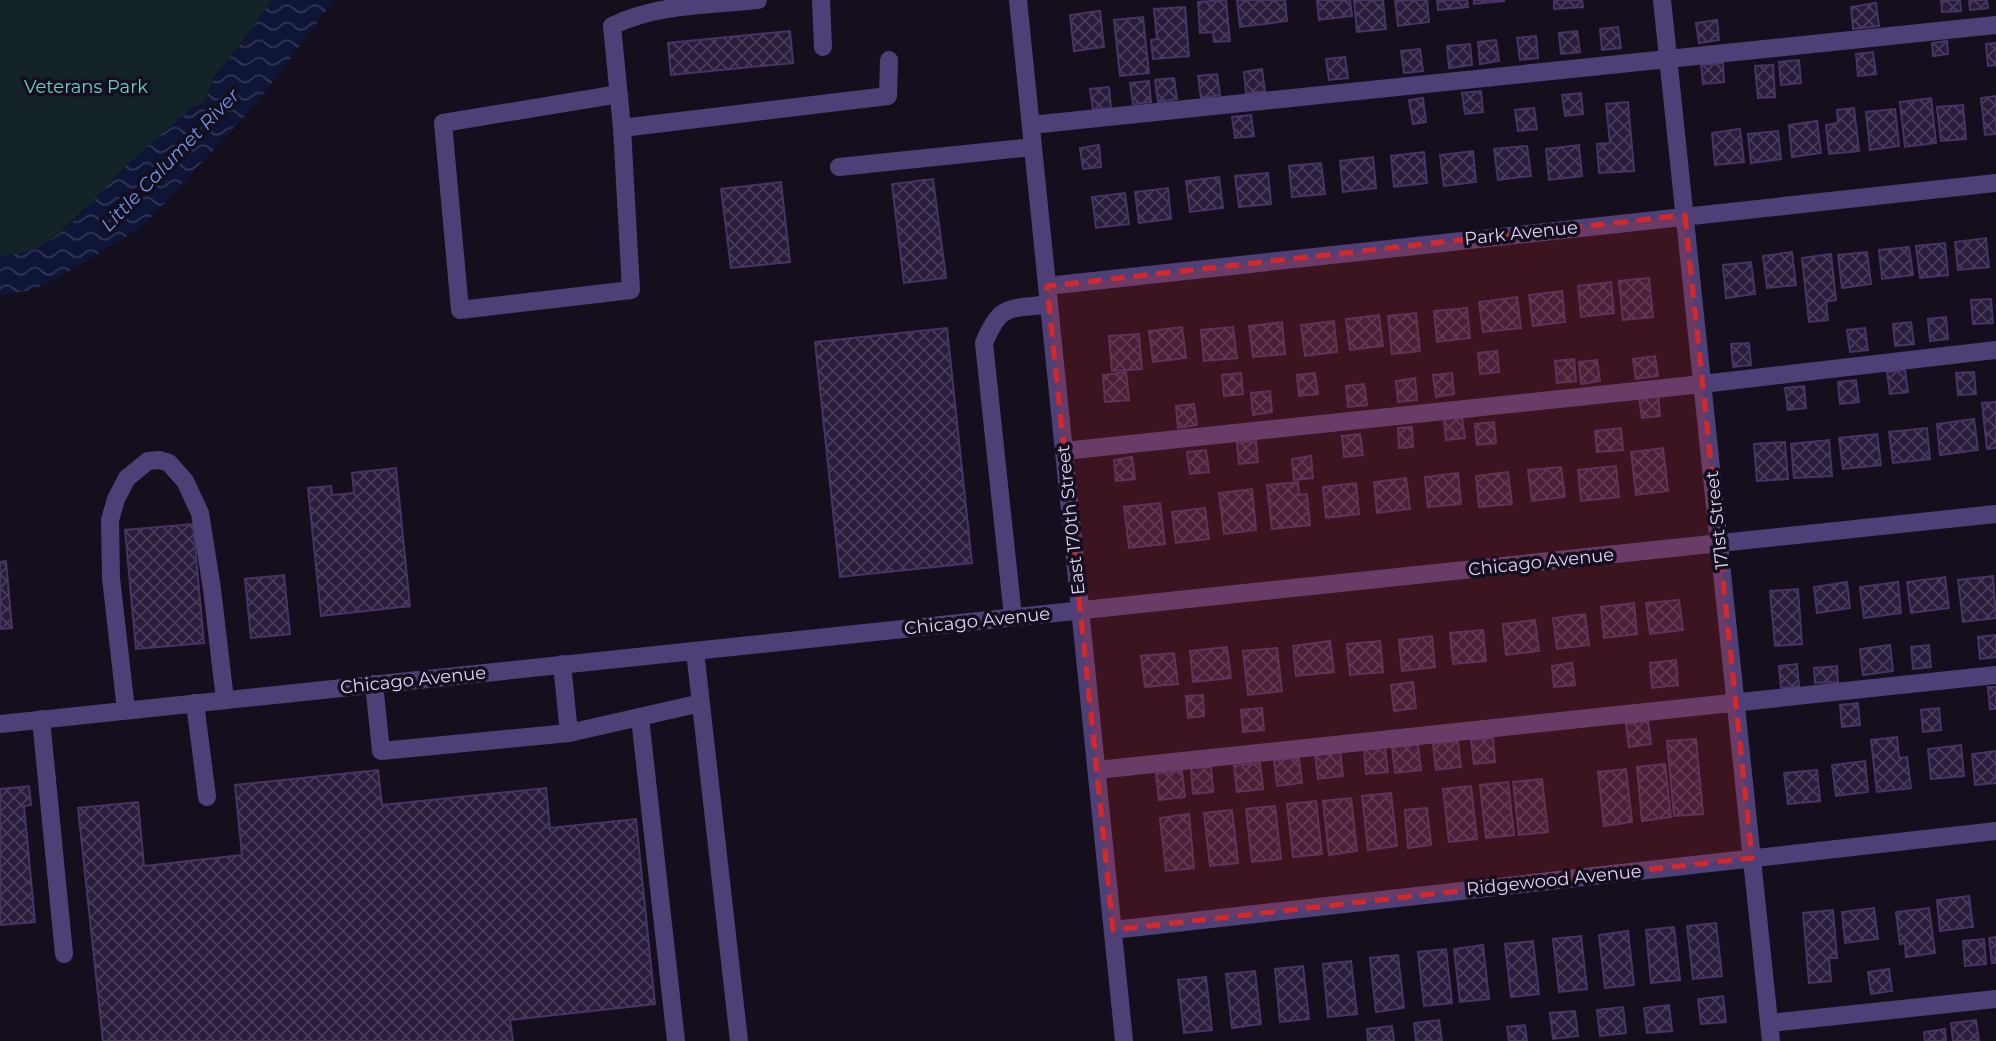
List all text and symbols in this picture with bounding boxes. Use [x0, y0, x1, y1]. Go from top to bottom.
park label: Veterans Park [24, 76, 148, 98]
water label: Little Calumet River [96, 84, 244, 236]
street label: Park Avenue [1463, 216, 1579, 250]
street label: East 170th Street [1052, 444, 1090, 596]
street label: 171st Street [1701, 470, 1733, 570]
street label: Chicago Avenue [1467, 543, 1615, 581]
street label: Chicago Avenue [903, 602, 1051, 640]
street label: Chicago Avenue [339, 661, 487, 699]
street label: Ridgewood Avenue [1465, 860, 1643, 900]

